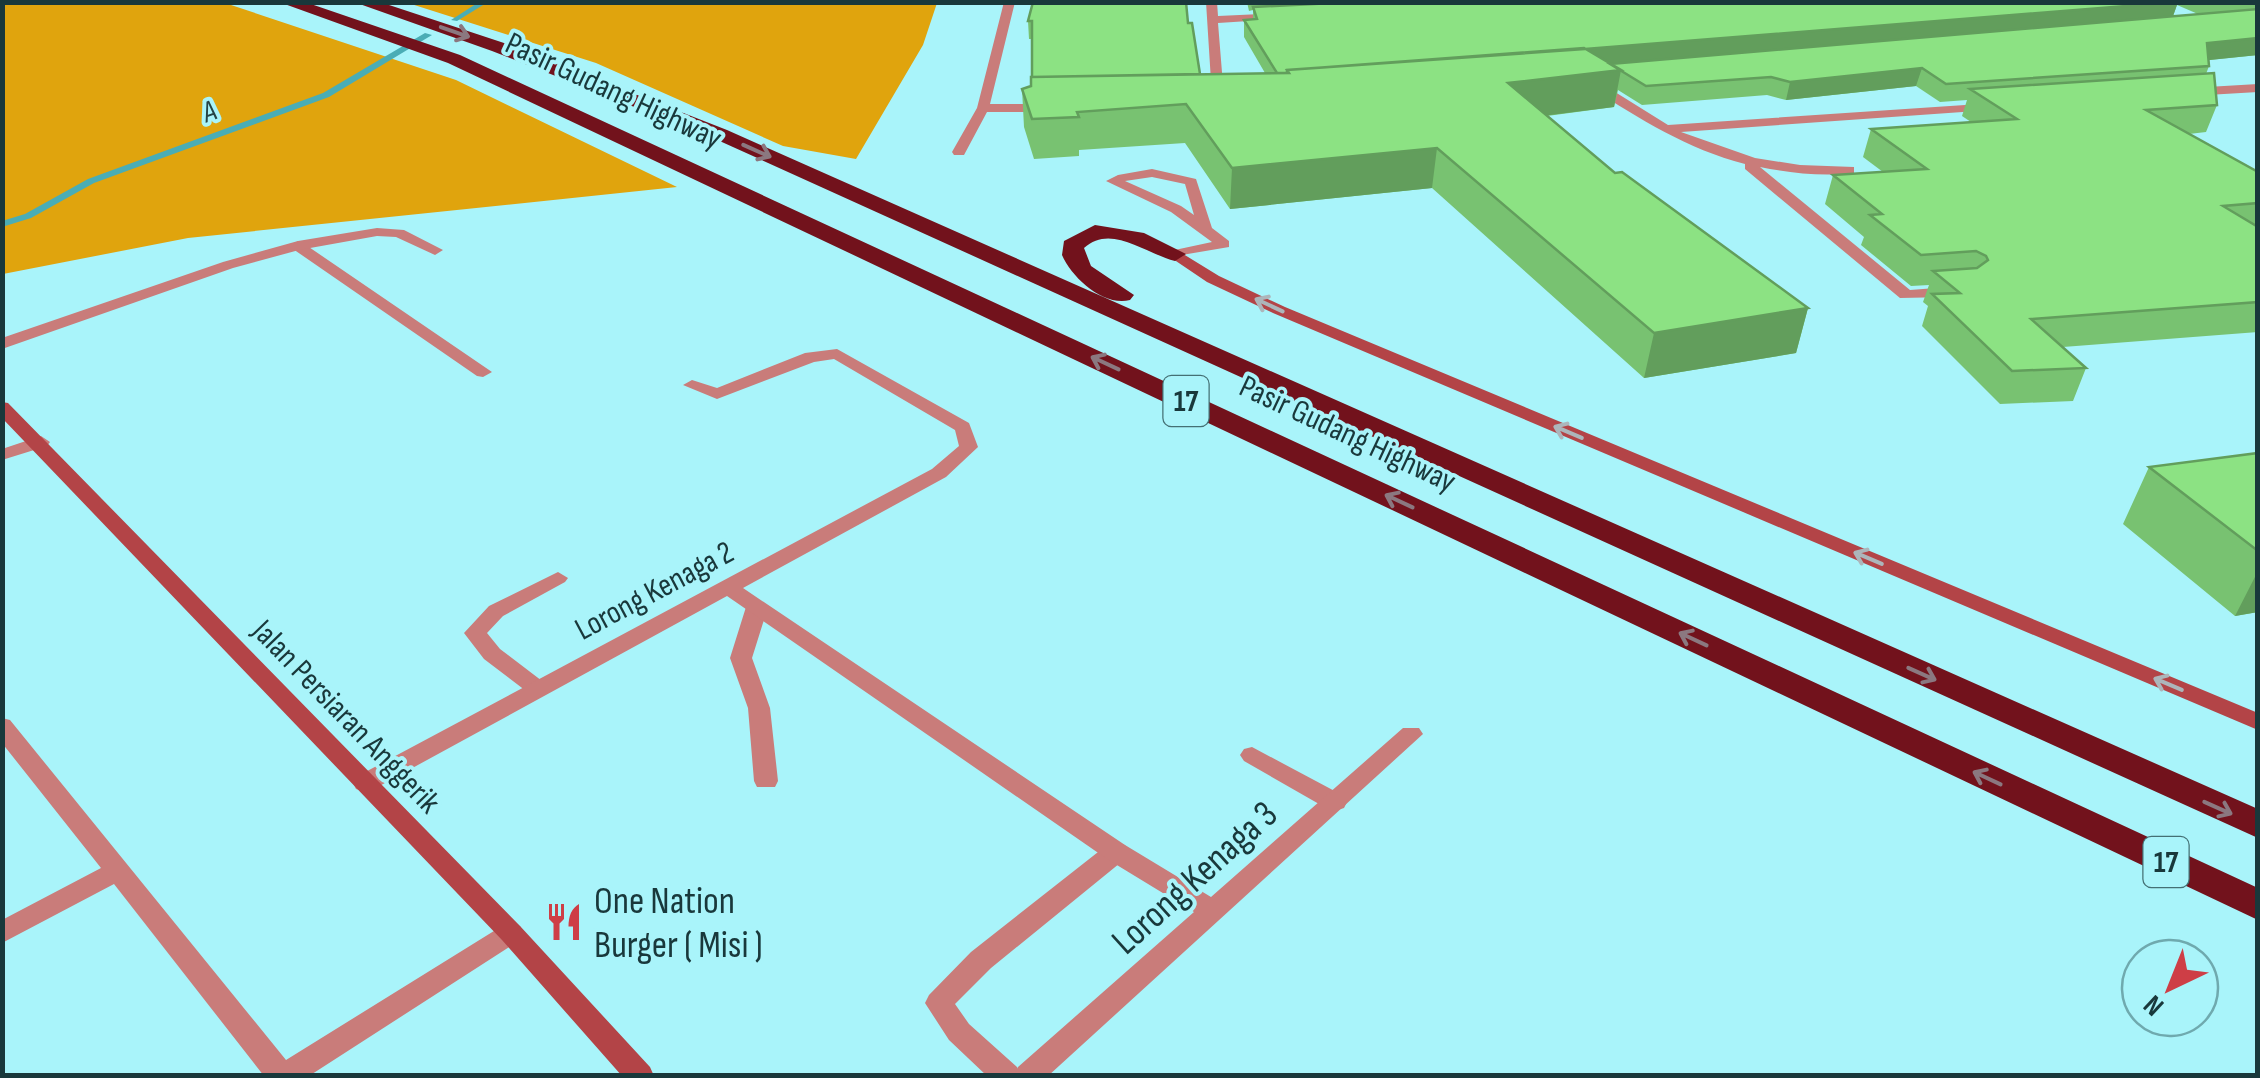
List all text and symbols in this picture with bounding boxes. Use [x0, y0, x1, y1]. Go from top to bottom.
street label: Pasir Gudang Highway [499, 24, 728, 159]
one-way arrow [438, 25, 470, 43]
water label: A [196, 93, 221, 131]
one-way arrow [741, 143, 772, 161]
one-way arrow [1255, 295, 1285, 314]
one-way arrow [1091, 352, 1121, 371]
street label: Pasir Gudang Highway [1233, 367, 1462, 502]
road number: 17 [1164, 376, 1208, 426]
one-way arrow [1554, 421, 1584, 439]
one-way arrow [1385, 491, 1415, 510]
street label: Lorong Kenaga 2 [569, 533, 741, 649]
one-way arrow [1853, 548, 1884, 566]
street label: Jalan Persiaran Anggerik [243, 611, 448, 822]
one-way arrow [1679, 629, 1709, 648]
one-way arrow [1906, 666, 1936, 685]
one-way arrow [2153, 674, 2183, 692]
one-way arrow [1973, 767, 2003, 786]
street label: Lorong Kenaga 3 [1103, 792, 1287, 964]
one-way arrow [2202, 800, 2233, 818]
road number: 17 [2144, 837, 2188, 887]
place label: One Nation Burger ( Misi ) [594, 879, 763, 968]
restaurant icon: One Nation Burger ( Misi ) [543, 901, 585, 943]
north arrow [2120, 938, 2220, 1038]
text: N [2137, 988, 2171, 1022]

